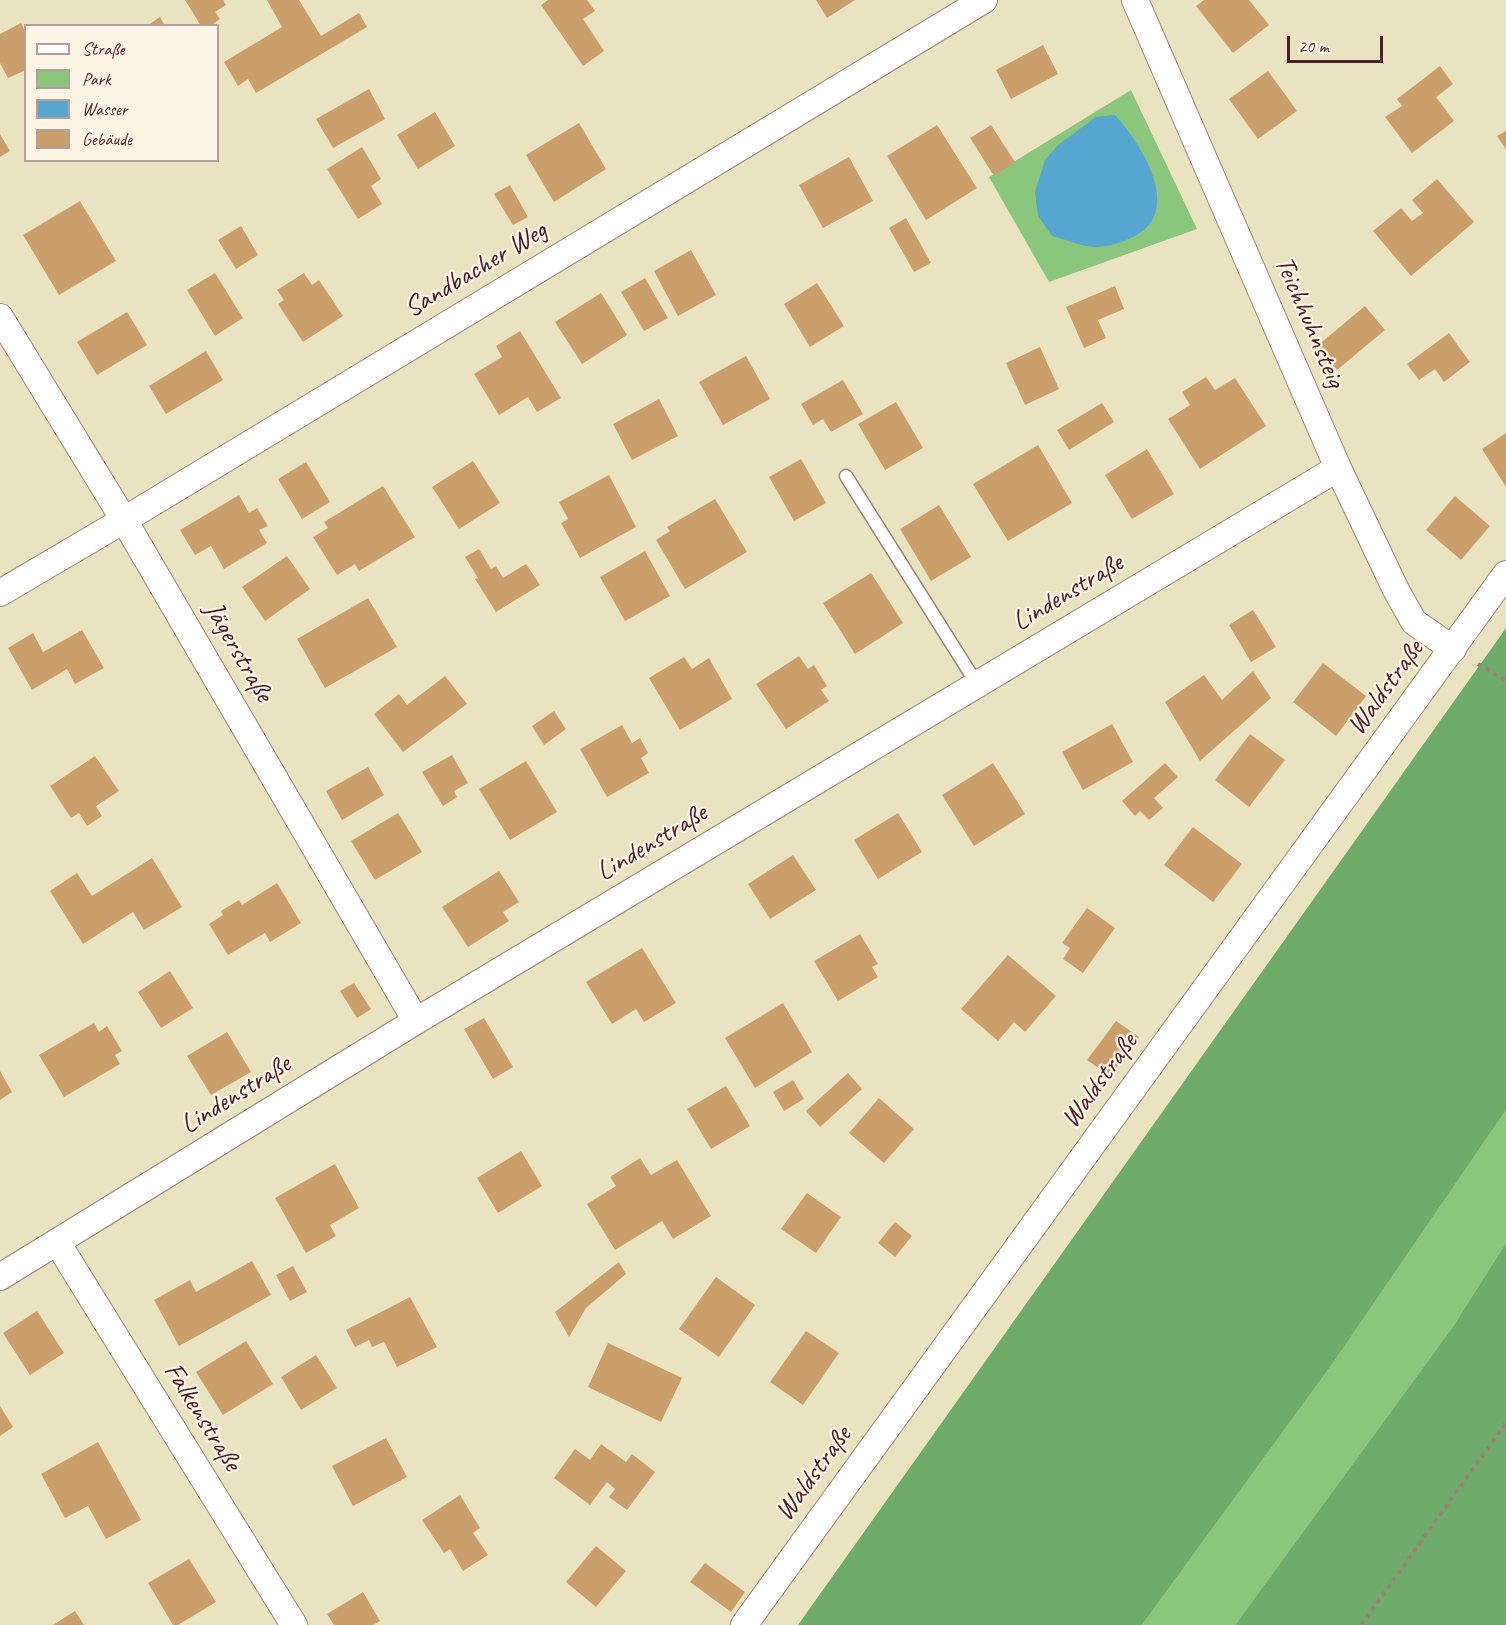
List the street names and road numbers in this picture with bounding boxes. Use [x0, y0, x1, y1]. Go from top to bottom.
street label: Sandbacher Weg [398, 214, 554, 326]
street label: Teichhuhnsteig [1266, 251, 1352, 393]
street label: Lindenstraße [1006, 547, 1130, 639]
street label: Jägerstraße [196, 596, 280, 708]
street label: Waldstraße [1341, 634, 1431, 742]
street label: Lindenstraße [590, 797, 714, 889]
street label: Waldstraße [1055, 1027, 1145, 1135]
street label: Lindenstraße [175, 1048, 297, 1142]
street label: Falkenstraße [156, 1357, 248, 1477]
street label: Waldstraße [769, 1420, 859, 1528]

